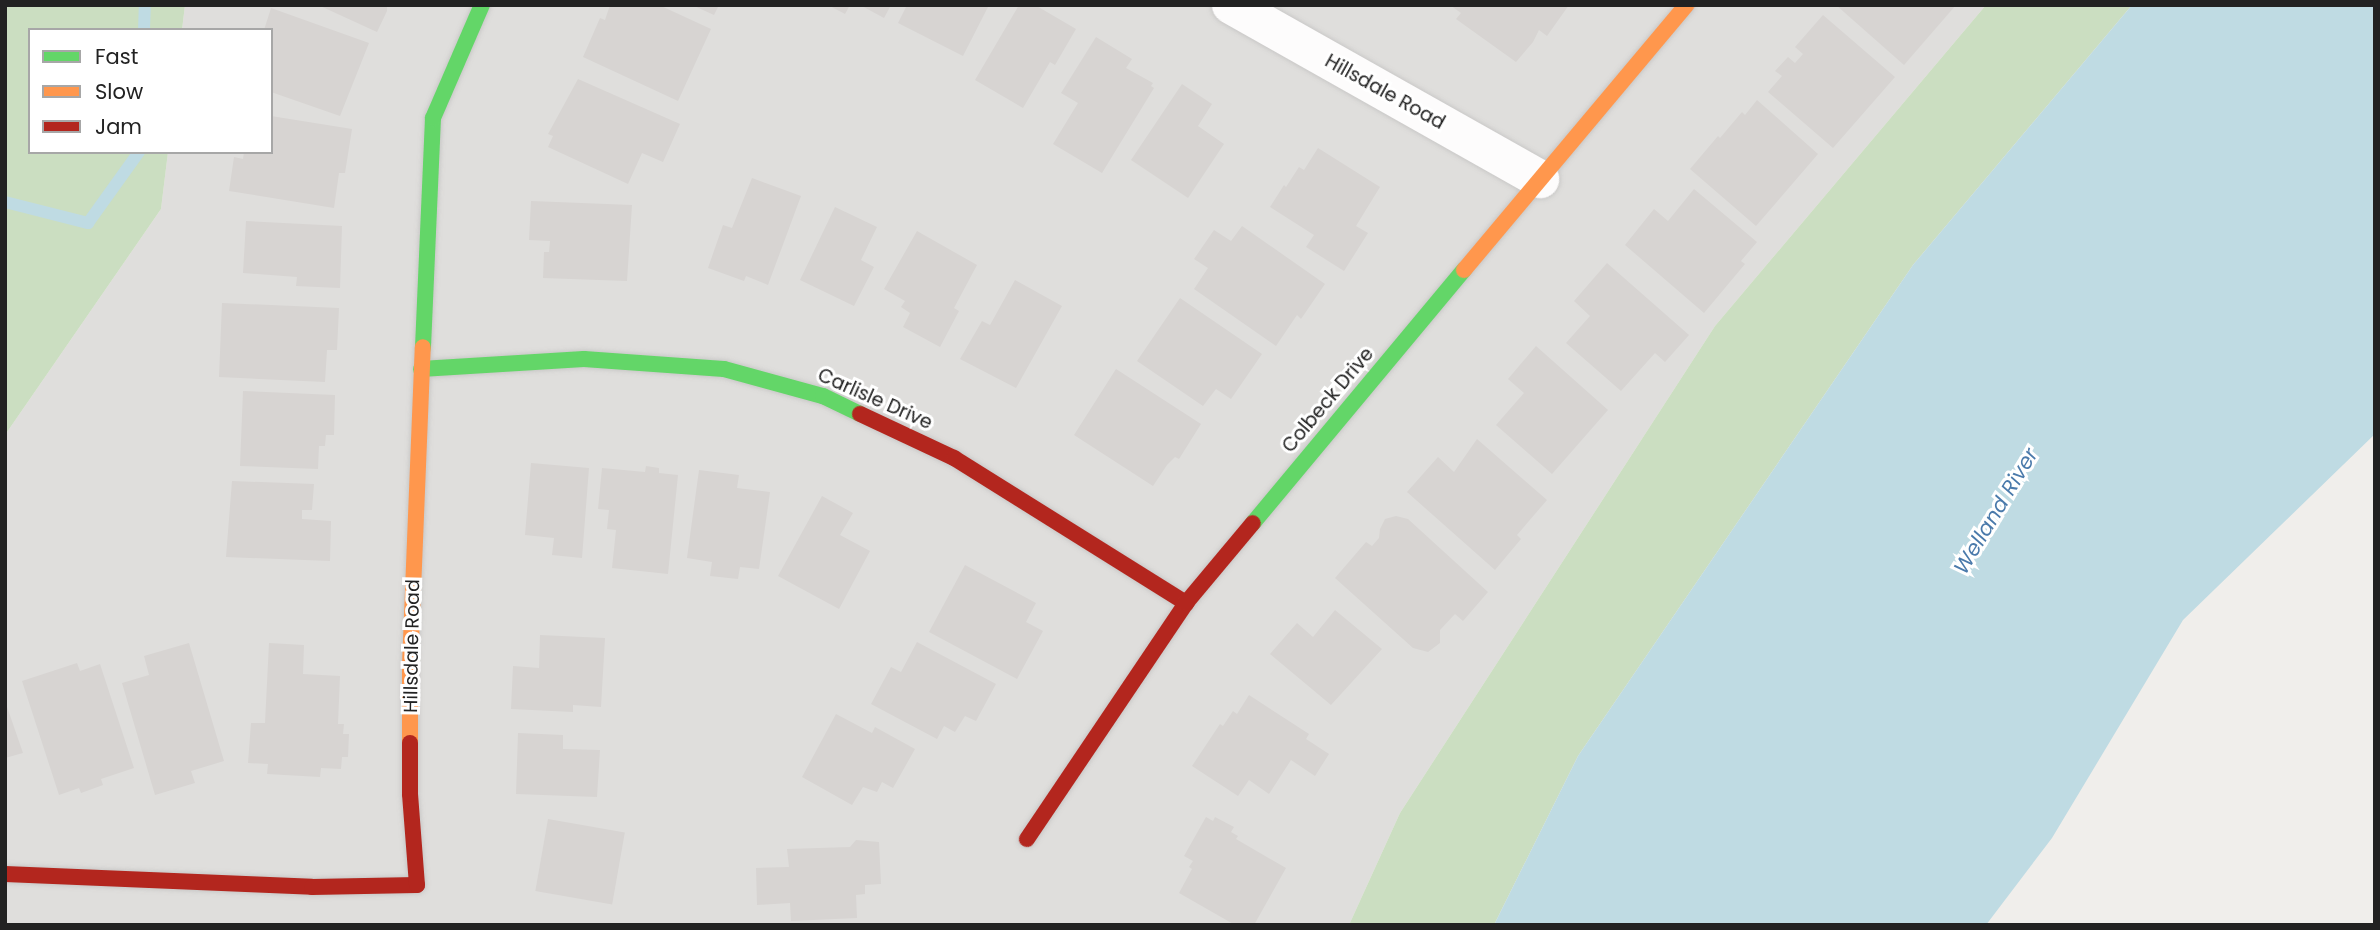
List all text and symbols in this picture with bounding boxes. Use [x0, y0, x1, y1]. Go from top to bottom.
legend [28, 28, 273, 154]
text: Fast [95, 42, 138, 71]
street label: Hillsdale Road [1321, 50, 1449, 134]
text: Slow [95, 77, 143, 106]
text: Jam [95, 112, 142, 141]
street label: Colbeck Drive [1277, 343, 1379, 457]
street label: Carlisle Drive [814, 364, 936, 434]
water label: Welland River [1949, 443, 2043, 579]
street label: Hillsdale Road [399, 579, 425, 713]

